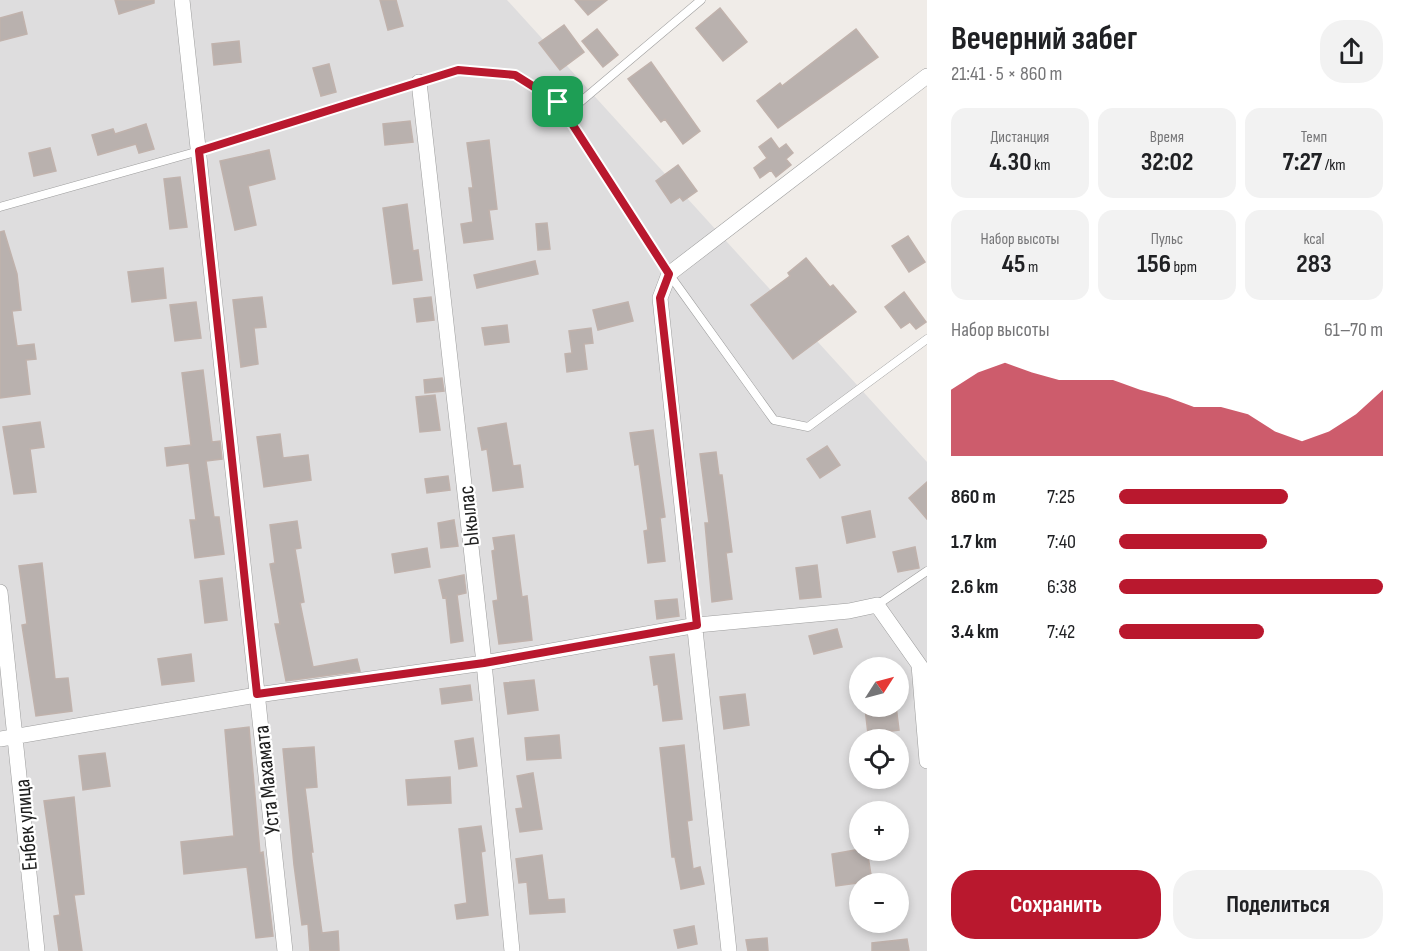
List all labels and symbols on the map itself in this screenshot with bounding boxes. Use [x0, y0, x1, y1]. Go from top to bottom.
pin [532, 76, 583, 127]
street label: Ыкылас [453, 484, 486, 547]
north arrow [849, 657, 909, 717]
street label: Уста Махамата [248, 724, 287, 836]
street label: Енбек улица [9, 778, 44, 872]

